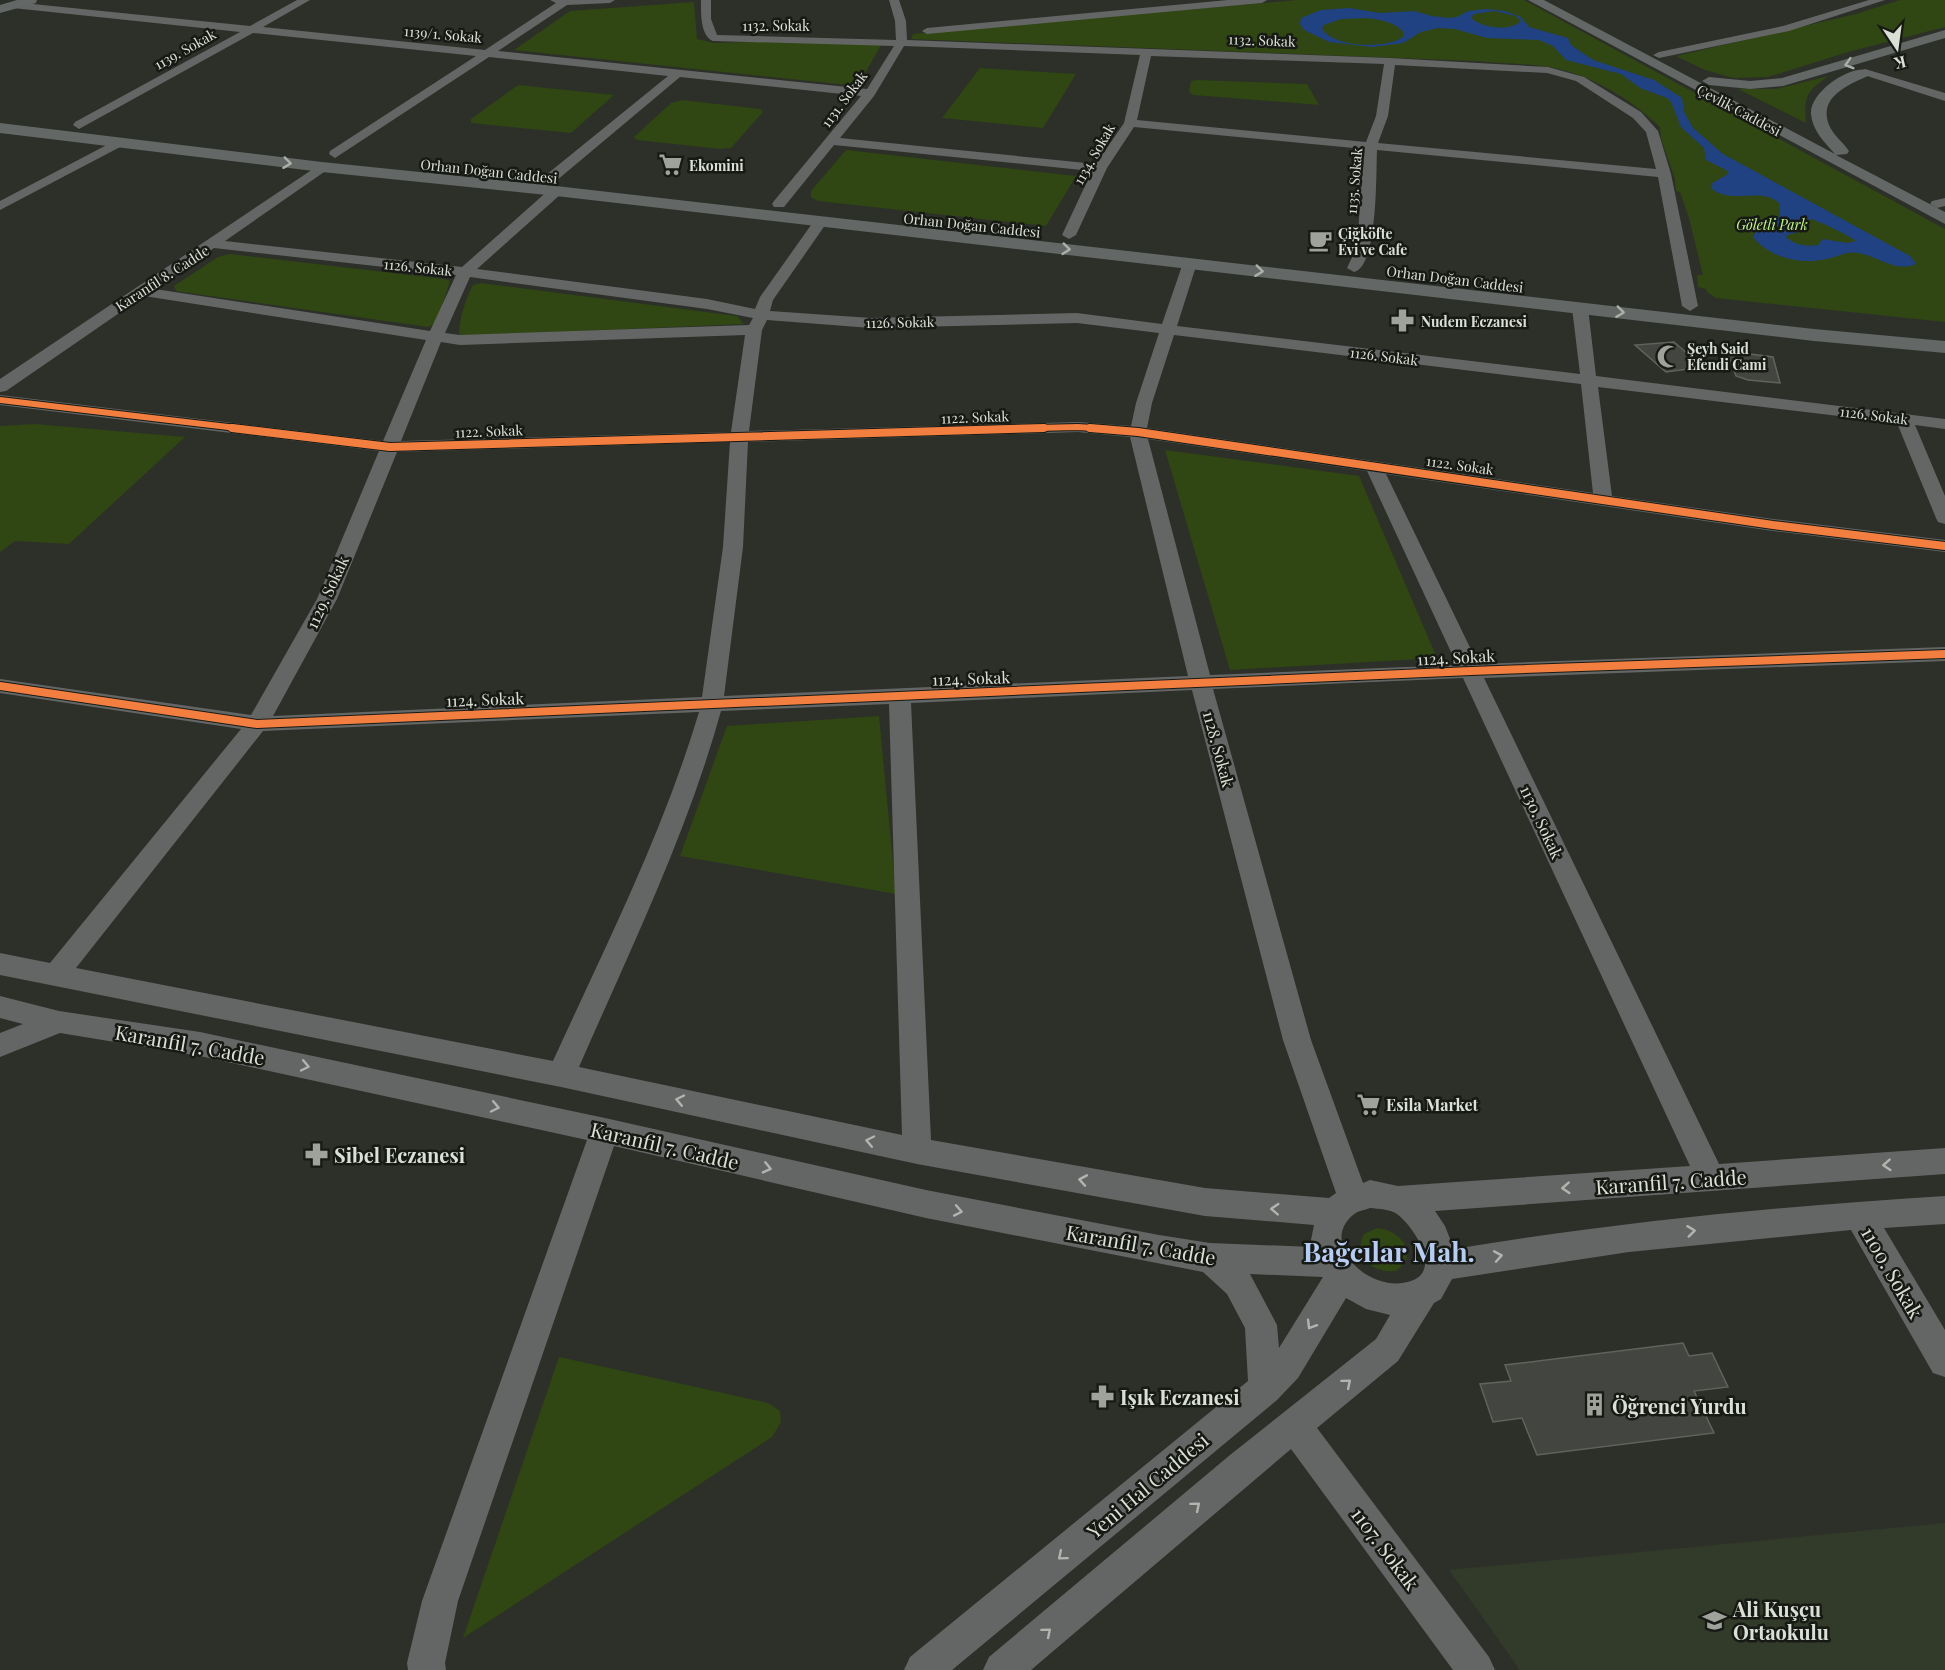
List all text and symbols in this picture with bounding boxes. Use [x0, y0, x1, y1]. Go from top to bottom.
street label: 1132. Sokak [742, 16, 810, 35]
north arrow [1867, 18, 1927, 78]
street label: 1139/1. Sokak [403, 21, 483, 47]
street label: 1139. Sokak [151, 24, 220, 74]
street label: 1132. Sokak [1228, 29, 1296, 51]
text: K [1892, 52, 1908, 75]
one-way arrow [1844, 57, 1855, 69]
street label: 1131. Sokak [817, 67, 872, 131]
street label: Çevlik Caddesi [1694, 80, 1784, 140]
street label: 1134. Sokak [1069, 120, 1119, 188]
street label: 1135. Sokak [1342, 147, 1366, 215]
supermarket icon: Ekomini [658, 152, 684, 178]
street label: Orhan Doğan Caddesi [420, 154, 558, 188]
one-way arrow [283, 156, 292, 169]
place label: Ekomini [689, 156, 744, 175]
street label: Orhan Doğan Caddesi [903, 208, 1041, 242]
park label: Göletli Park [1736, 215, 1808, 234]
place label: Çiğköfte Evi ve Cafe [1338, 224, 1407, 259]
cafe icon: Çiğköfte Evi ve Cafe [1307, 228, 1333, 254]
street label: Karanfil 8. Cadde [111, 241, 213, 315]
one-way arrow [1061, 242, 1070, 255]
street label: 1126. Sokak [383, 254, 453, 280]
street label: Orhan Doğan Caddesi [1386, 261, 1524, 297]
one-way arrow [1255, 264, 1264, 277]
one-way arrow [1615, 306, 1625, 318]
pharmacy icon: Nudem Eczanesi [1390, 308, 1416, 334]
street label: 1126. Sokak [866, 312, 935, 332]
place label: Nudem Eczanesi [1421, 312, 1527, 331]
place label: Şeyh Said Efendi Cami [1687, 339, 1767, 374]
street label: 1126. Sokak [1349, 342, 1420, 370]
mosque icon: Şeyh Said Efendi Cami [1656, 343, 1682, 369]
street label: 1126. Sokak [1839, 401, 1910, 429]
street label: 1122. Sokak [941, 406, 1010, 428]
street label: 1122. Sokak [455, 420, 524, 442]
street label: 1122. Sokak [1425, 451, 1495, 479]
street label: 1129. Sokak [301, 552, 353, 632]
street label: 1124. Sokak [1416, 644, 1496, 670]
street label: 1124. Sokak [932, 666, 1011, 690]
street label: 1124. Sokak [446, 687, 525, 711]
street label: 1128. Sokak [1199, 708, 1239, 790]
street label: 1130. Sokak [1516, 782, 1568, 862]
street label: Karanfil 7. Cadde [113, 1018, 267, 1070]
one-way arrow [299, 1059, 309, 1072]
supermarket icon: Esila Market [1355, 1091, 1381, 1117]
one-way arrow [675, 1094, 685, 1107]
place label: Esila Market [1386, 1094, 1479, 1115]
one-way arrow [490, 1100, 500, 1113]
street label: Karanfil 7. Cadde [588, 1115, 742, 1175]
one-way arrow [865, 1135, 875, 1148]
pharmacy icon: Sibel Eczanesi [303, 1141, 329, 1167]
place label: Sibel Eczanesi [334, 1141, 465, 1168]
one-way arrow [1882, 1158, 1891, 1171]
one-way arrow [762, 1161, 772, 1174]
street label: Karanfil 7. Cadde [1595, 1162, 1747, 1200]
one-way arrow [1078, 1174, 1088, 1187]
one-way arrow [1562, 1181, 1571, 1194]
one-way arrow [1271, 1203, 1280, 1216]
one-way arrow [952, 1204, 962, 1217]
street label: Karanfil 7. Cadde [1064, 1218, 1218, 1270]
street label: 1100. Sokak [1856, 1221, 1930, 1323]
one-way arrow [1687, 1226, 1696, 1238]
district label: Bağcılar Mah. [1303, 1233, 1475, 1269]
one-way arrow [1492, 1250, 1502, 1263]
one-way arrow [1307, 1319, 1319, 1329]
one-way arrow [1340, 1379, 1351, 1390]
pharmacy icon: Işık Eczanesi [1089, 1383, 1115, 1409]
place label: Işık Eczanesi [1120, 1383, 1240, 1410]
building icon: Öğrenci Yurdu [1581, 1392, 1607, 1418]
place label: Öğrenci Yurdu [1612, 1392, 1747, 1419]
street label: Yeni Hal Caddesi [1080, 1426, 1214, 1545]
street label: 1107. Sokak [1346, 1501, 1426, 1595]
one-way arrow [1189, 1502, 1200, 1513]
one-way arrow [1058, 1548, 1069, 1559]
place label: Ali Kuşçu Ortaokulu [1732, 1595, 1829, 1645]
school or university icon: Ali Kuşçu Ortaokulu [1702, 1607, 1728, 1633]
one-way arrow [1040, 1628, 1051, 1639]

